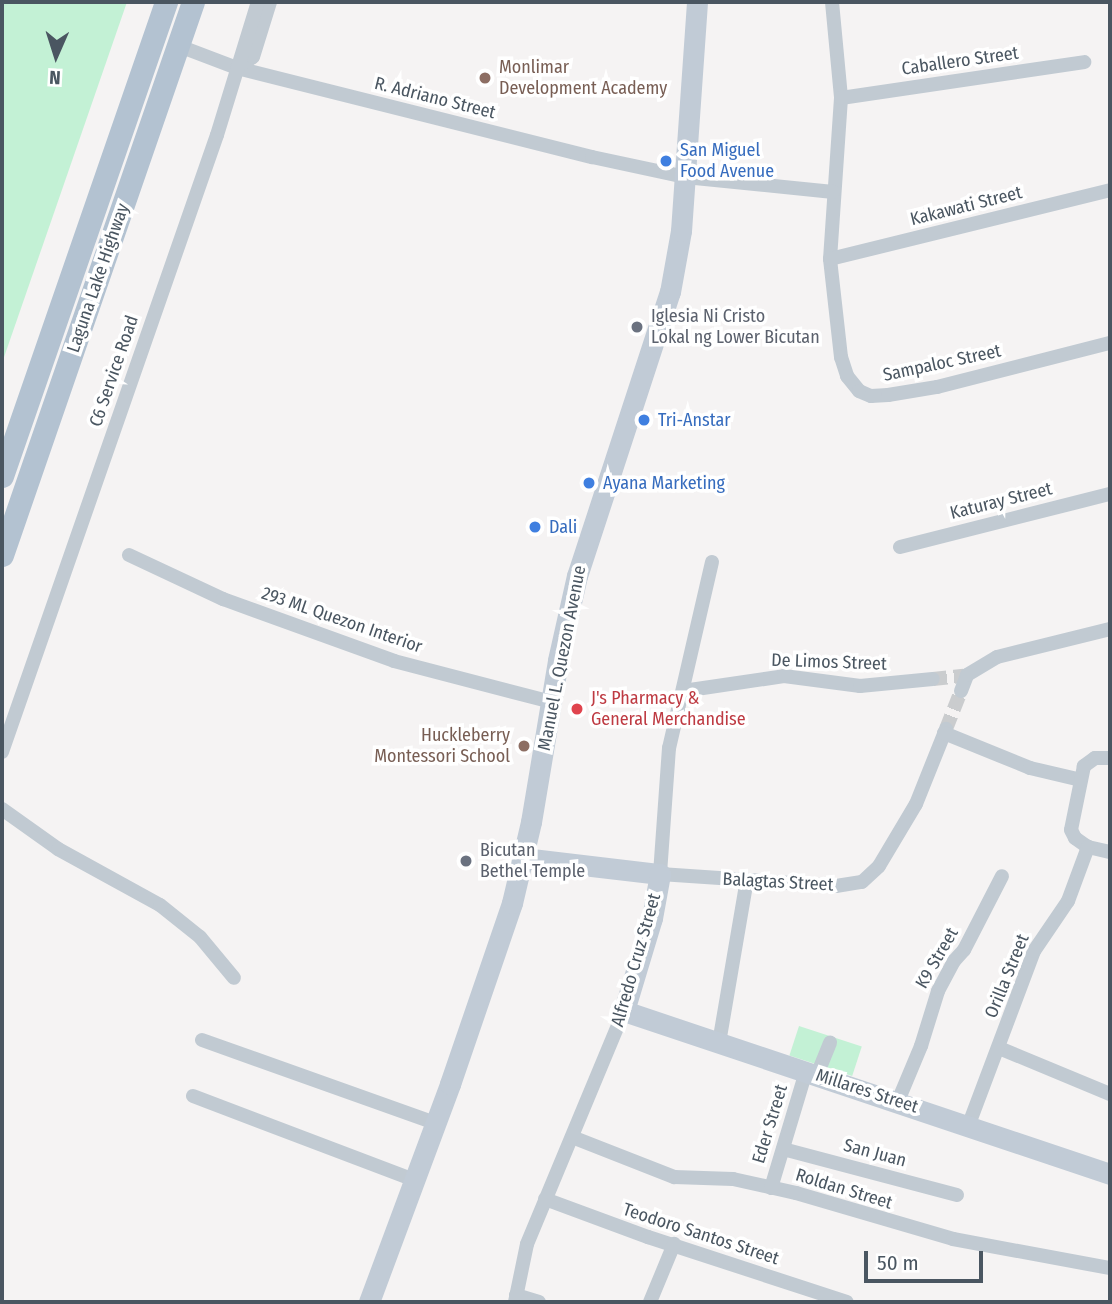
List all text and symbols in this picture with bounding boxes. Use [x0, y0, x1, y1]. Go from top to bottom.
north arrow [21, 21, 91, 91]
street label: Caballero Street [900, 42, 1020, 80]
place label: Monlimar Development Academy [499, 57, 667, 100]
text: N [49, 66, 61, 89]
marker: Monlimar Development Academy [477, 70, 493, 86]
street label: R. Adriano Street [372, 73, 498, 123]
place label: San Miguel Food Avenue [680, 140, 774, 182]
marker: San Miguel Food Avenue [658, 153, 674, 169]
street label: Kakawati Street [908, 182, 1024, 230]
street label: Laguna Lake Highway [62, 201, 134, 355]
place label: Iglesia Ni Cristo Lokal ng Lower Bicutan [651, 306, 820, 348]
street label: C6 Service Road [85, 313, 143, 429]
marker: Iglesia Ni Cristo Lokal ng Lower Bicutan [629, 319, 645, 335]
street label: Sampaloc Street [881, 340, 1003, 386]
place label: Tri-Anstar [658, 409, 731, 431]
marker: Tri-Anstar [636, 412, 652, 428]
place label: Ayana Marketing [603, 472, 725, 494]
marker: Ayana Marketing [581, 475, 597, 491]
street label: Katuray Street [948, 478, 1054, 524]
place label: Dali [549, 516, 577, 538]
marker: Dali [527, 519, 543, 535]
street label: Manuel L. Quezon Avenue [533, 564, 591, 752]
street label: 293 ML Quezon Interior [259, 582, 425, 658]
street label: De Limos Street [771, 649, 887, 675]
place label: J's Pharmacy & General Merchandise [591, 688, 746, 730]
marker: J's Pharmacy & General Merchandise [569, 701, 585, 717]
place label: Huckleberry Montessori School [374, 725, 510, 768]
marker: Huckleberry Montessori School [516, 738, 532, 754]
place label: Bicutan Bethel Temple [480, 840, 585, 882]
marker: Bicutan Bethel Temple [458, 853, 474, 869]
street label: Balagtas Street [722, 868, 834, 896]
street label: Alfredo Cruz Street [607, 891, 665, 1029]
street label: K9 Street [911, 924, 963, 992]
street label: Orilla Street [980, 931, 1034, 1021]
street label: Millares Street [813, 1064, 921, 1118]
street label: Eder Street [748, 1082, 792, 1166]
street label: San Juan [841, 1134, 909, 1172]
street label: Roldan Street [793, 1164, 895, 1214]
street label: Teodoro Santos Street [620, 1199, 782, 1269]
scale bar [867, 1238, 986, 1282]
text: 50 m [877, 1250, 919, 1276]

